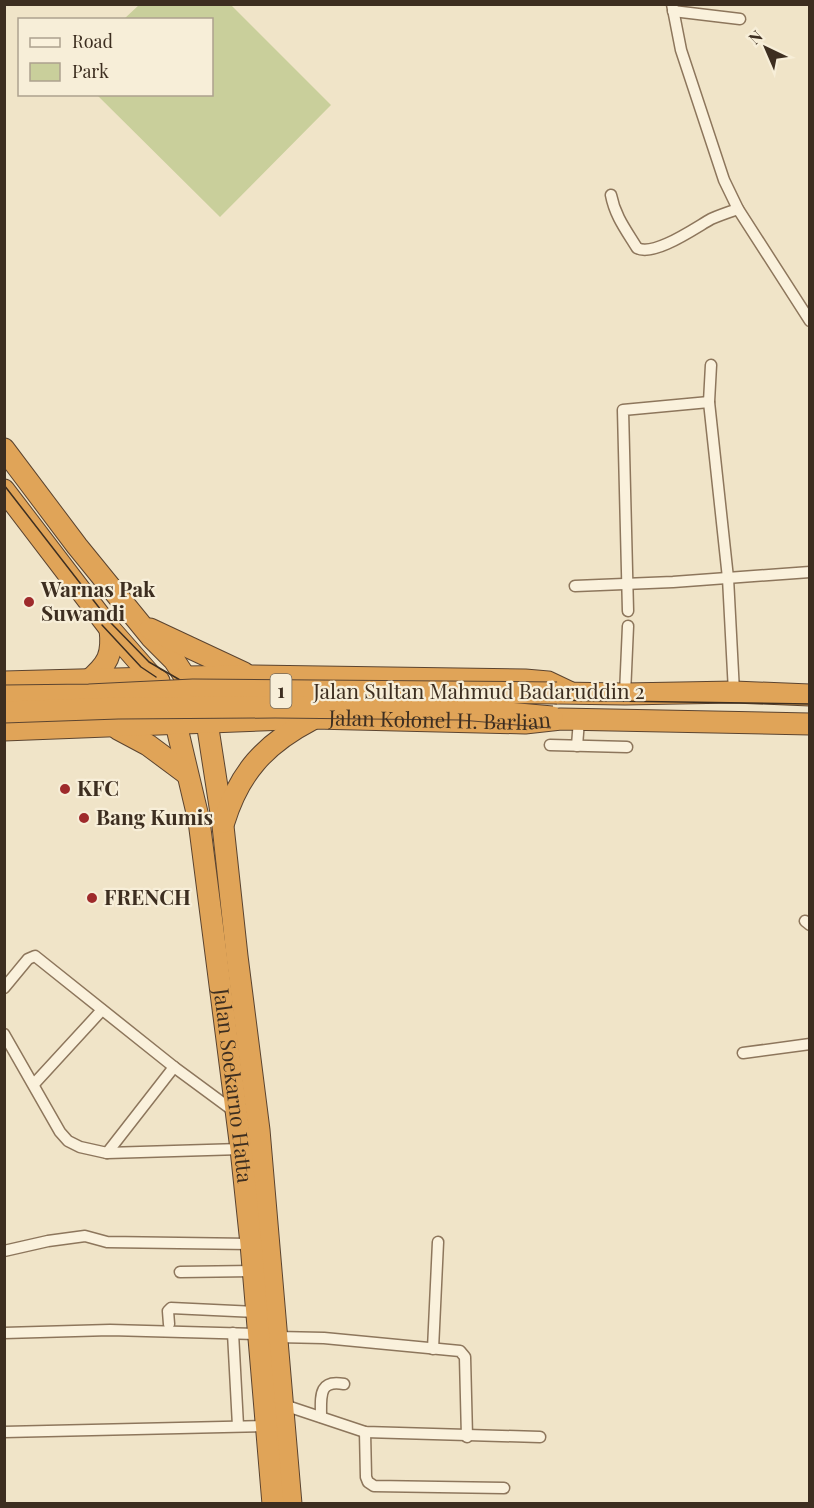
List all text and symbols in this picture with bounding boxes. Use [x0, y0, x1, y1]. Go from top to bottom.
legend [18, 18, 213, 96]
north arrow [736, 18, 796, 78]
text: N [744, 25, 767, 48]
text: Road [72, 29, 113, 53]
text: Park [72, 59, 109, 83]
place label: Warnas Pak Suwandi [40, 574, 156, 626]
marker: Warnas Pak Suwandi [22, 595, 36, 609]
road number: 1 [270, 674, 292, 708]
street label: Jalan Sultan Mahmud Badaruddin 2 [312, 676, 645, 704]
street label: Jalan Kolonel H. Barlian [327, 702, 552, 735]
place label: KFC [77, 773, 119, 801]
marker: KFC [58, 782, 72, 796]
place label: Bang Kumis [96, 802, 213, 830]
marker: Bang Kumis [77, 811, 91, 825]
place label: FRENCH [104, 882, 191, 910]
marker: FRENCH [85, 891, 99, 905]
street label: Jalan Soekarno Hatta [208, 986, 261, 1185]

